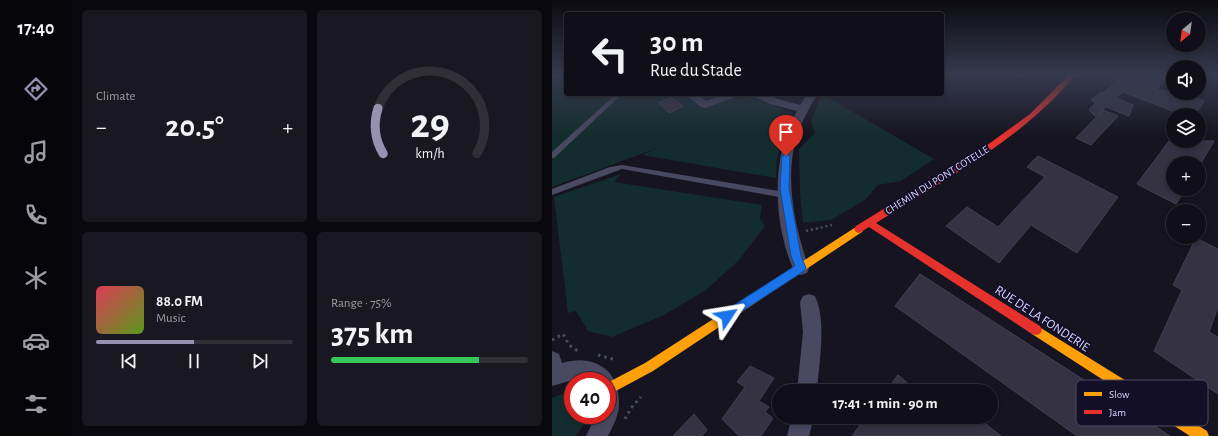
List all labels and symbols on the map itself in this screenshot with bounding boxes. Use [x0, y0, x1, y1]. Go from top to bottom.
north arrow [1166, 12, 1206, 52]
pin [769, 115, 803, 156]
street label: CHEMIN DU PONT COTELLE [883, 143, 991, 216]
street label: RUE DE LA FONDERIE [992, 284, 1092, 354]
position arrow [706, 295, 748, 337]
speed limit sign: 40 [564, 372, 616, 424]
legend [1076, 380, 1208, 426]
text: Slow [1109, 389, 1130, 400]
text: Jam [1109, 407, 1126, 418]

